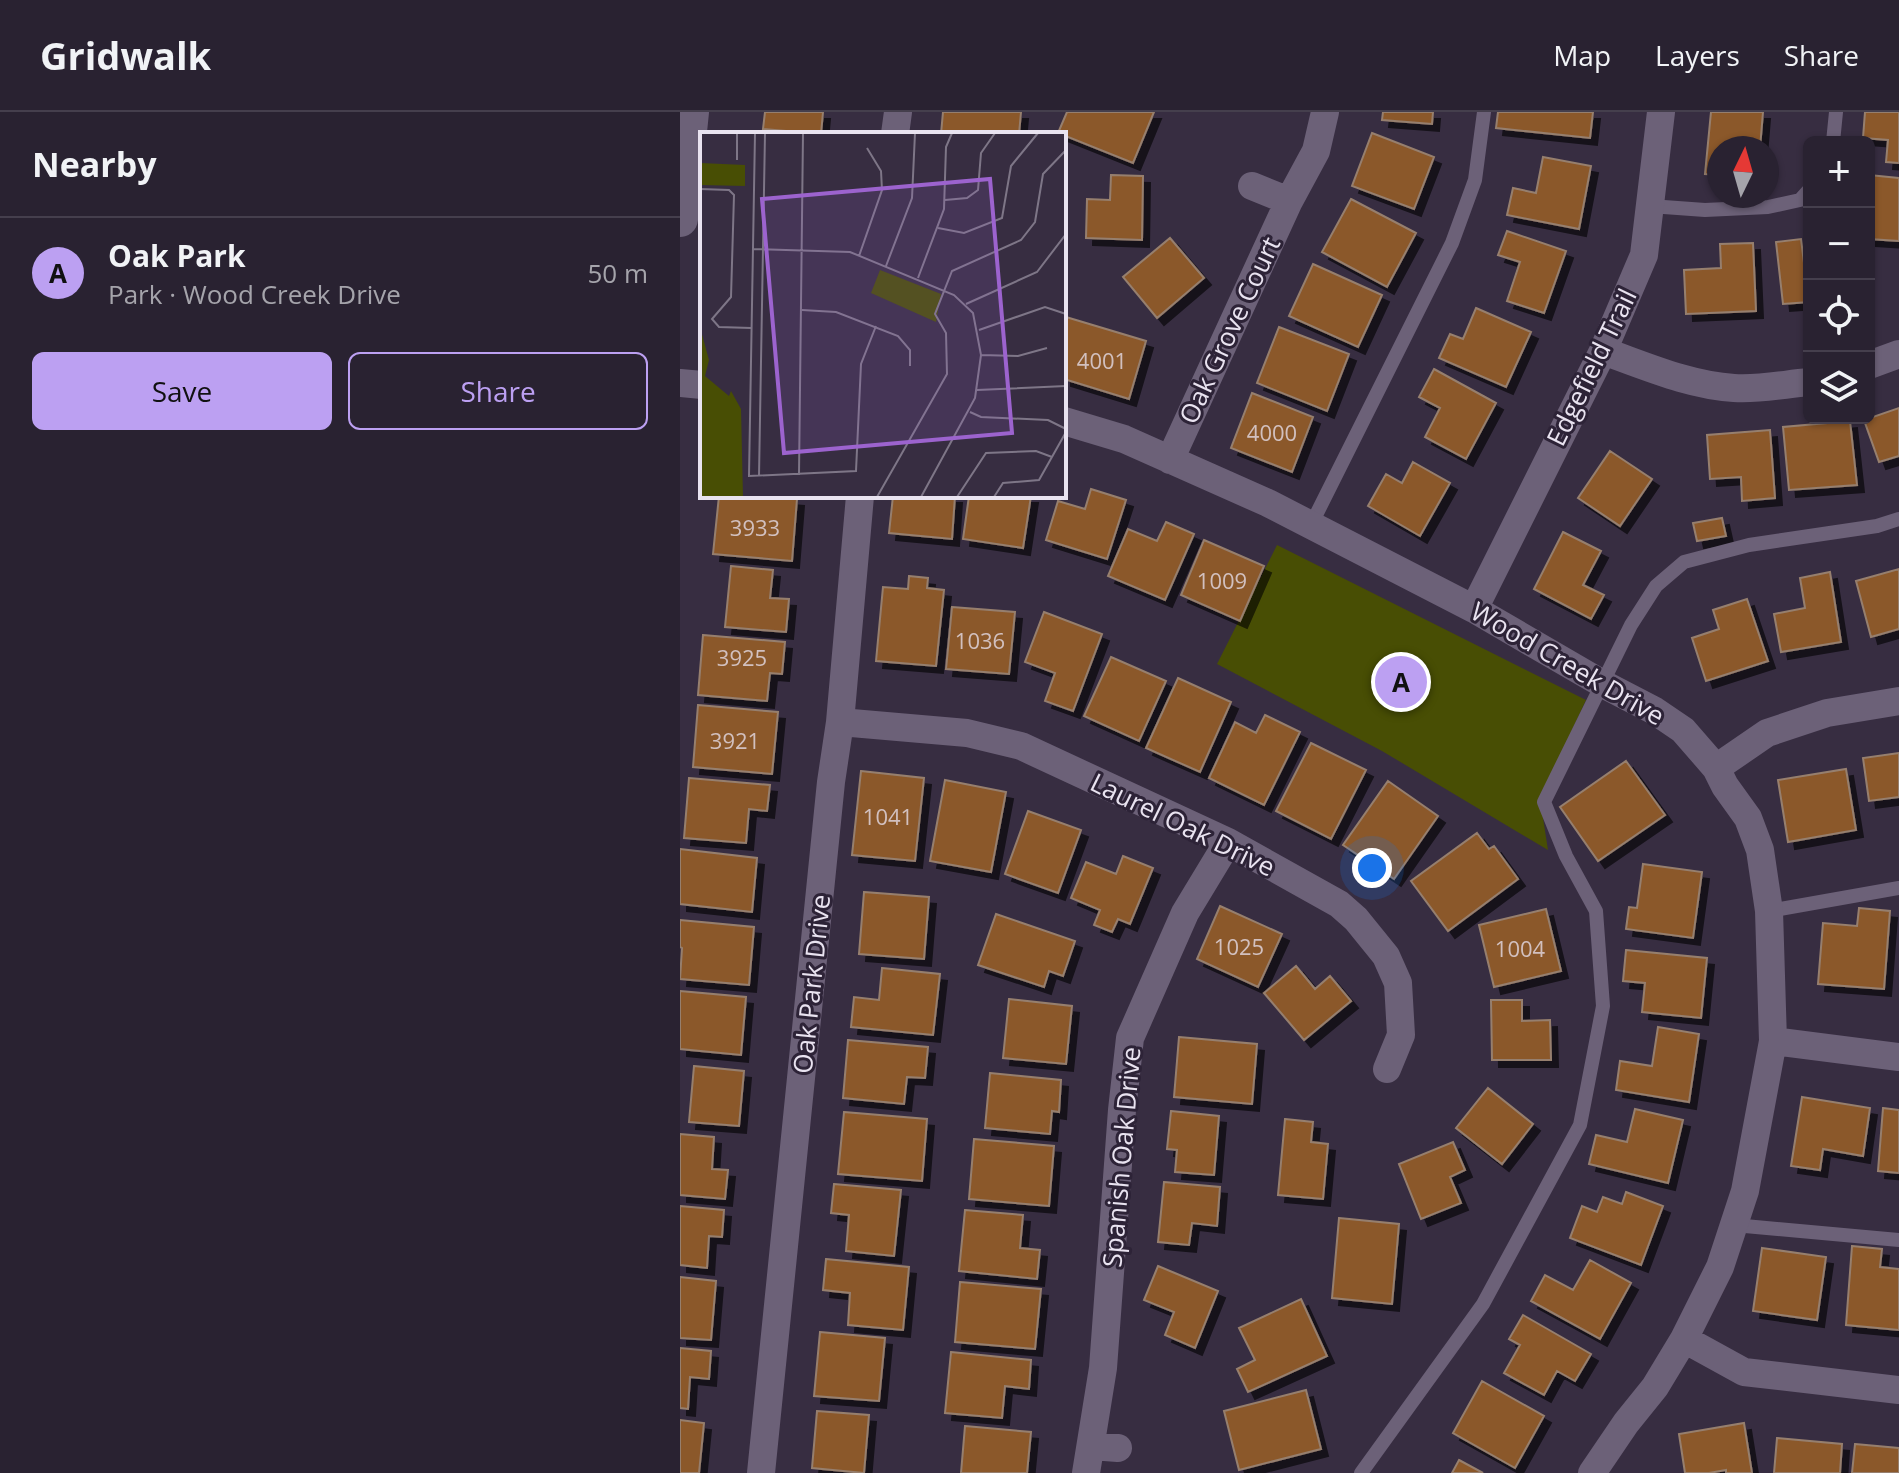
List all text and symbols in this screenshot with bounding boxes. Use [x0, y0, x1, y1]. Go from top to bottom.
text: Gridwalk [40, 29, 211, 81]
text: Map [1553, 36, 1611, 74]
text: Layers [1655, 36, 1740, 74]
text: Share [1784, 36, 1859, 74]
inset map [700, 132, 1066, 498]
north arrow [1707, 136, 1779, 208]
map controls [1803, 136, 1875, 424]
button: + [1803, 136, 1875, 208]
text: Nearby [32, 141, 157, 187]
button: − [1803, 208, 1875, 280]
street label: Oak Grove Court [1170, 231, 1288, 429]
text: Oak Park [108, 235, 246, 276]
text: A [49, 255, 67, 291]
text: 50 m [587, 255, 648, 291]
text: Park · Wood Creek Drive [108, 276, 401, 312]
button: locate [1803, 280, 1875, 352]
street label: Edgefield Trail [1537, 282, 1645, 452]
house number: 4001 [1077, 345, 1127, 375]
button: Save [32, 352, 332, 430]
button: Share [348, 352, 648, 430]
button: layers [1803, 352, 1875, 424]
house number: 4000 [1247, 417, 1297, 447]
house number: 3933 [730, 512, 780, 542]
house number: 1009 [1197, 565, 1247, 595]
street label: Wood Creek Drive [1465, 593, 1671, 733]
house number: 1036 [955, 625, 1005, 655]
house number: 3925 [717, 642, 767, 672]
pin: A [1375, 652, 1427, 712]
house number: 3921 [710, 725, 760, 755]
street label: Laurel Oak Drive [1085, 764, 1281, 884]
house number: 1041 [863, 801, 913, 831]
your location [1352, 848, 1392, 888]
street label: Oak Park Drive [784, 893, 838, 1075]
house number: 1025 [1214, 931, 1264, 961]
house number: 1004 [1495, 933, 1546, 963]
street label: Spanish Oak Drive [1093, 1045, 1149, 1269]

